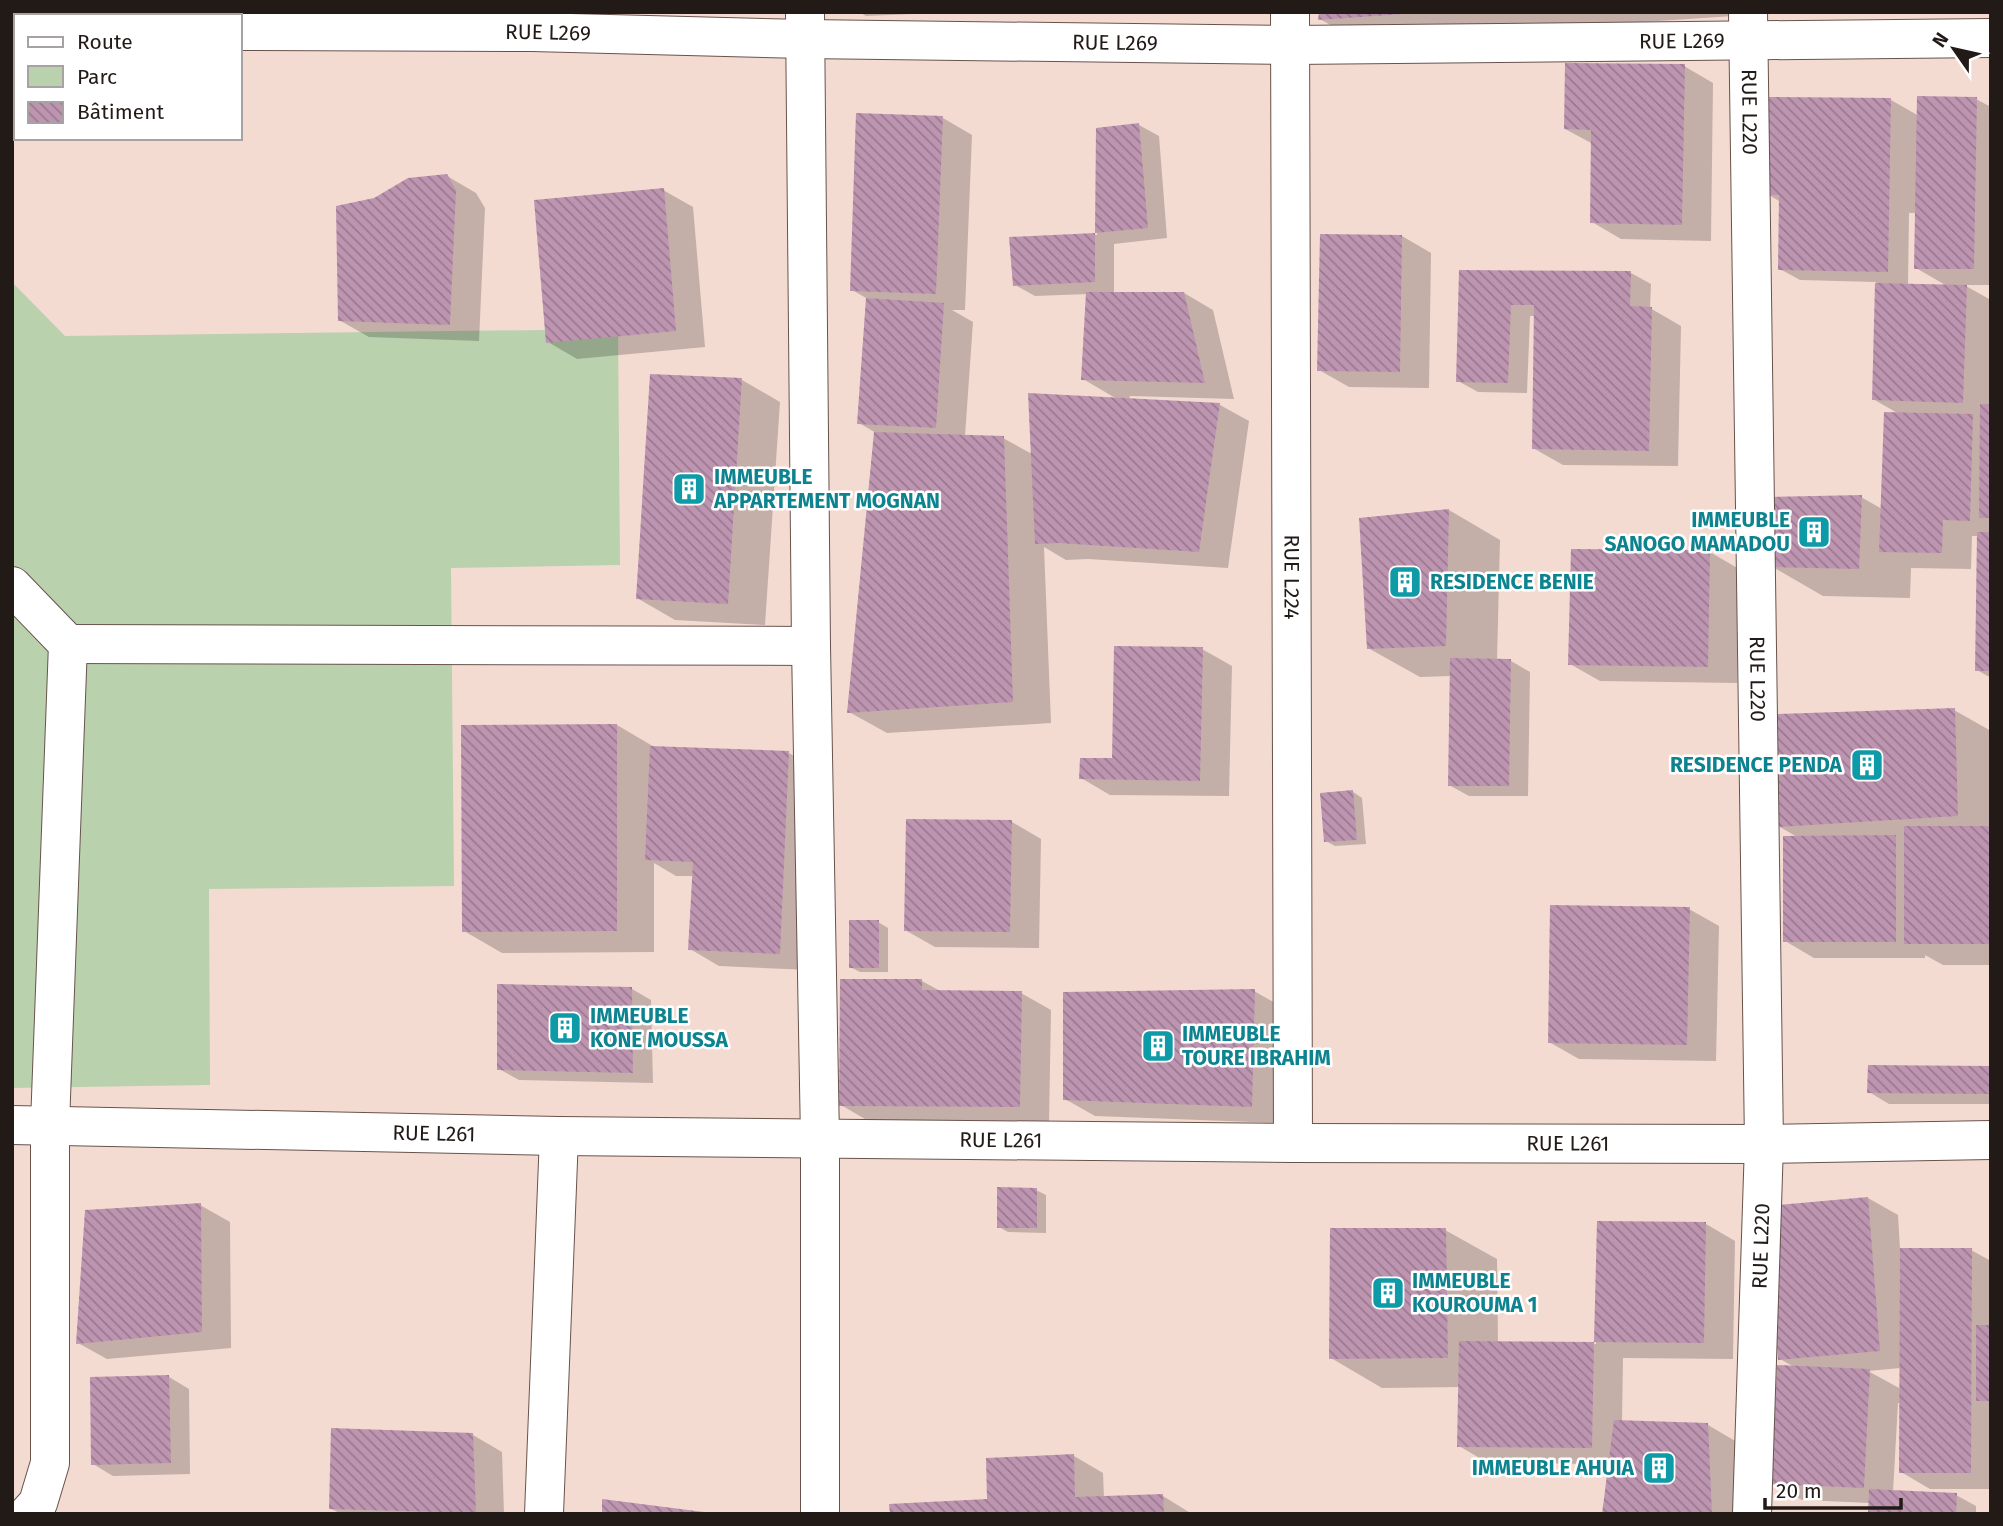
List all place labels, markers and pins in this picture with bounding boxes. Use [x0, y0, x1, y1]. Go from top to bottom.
place label: IMMEUBLE APPARTEMENT MOGNAN [713, 464, 940, 514]
building icon: IMMEUBLE APPARTEMENT MOGNAN [670, 470, 708, 508]
place label: IMMEUBLE SANOGO MAMADOU [1605, 507, 1790, 557]
building icon: IMMEUBLE SANOGO MAMADOU [1795, 513, 1833, 551]
building icon: RESIDENCE BENIE [1386, 563, 1424, 601]
place label: RESIDENCE BENIE [1430, 569, 1594, 595]
building icon: RESIDENCE PENDA [1848, 746, 1886, 784]
place label: RESIDENCE PENDA [1670, 752, 1843, 778]
place label: IMMEUBLE KONE MOUSSA [590, 1003, 728, 1053]
building icon: IMMEUBLE KONE MOUSSA [546, 1009, 584, 1047]
place label: IMMEUBLE TOURE IBRAHIM [1182, 1021, 1331, 1071]
building icon: IMMEUBLE TOURE IBRAHIM [1139, 1027, 1177, 1065]
place label: IMMEUBLE KOUROUMA 1 [1412, 1268, 1538, 1318]
building icon: IMMEUBLE KOUROUMA 1 [1369, 1274, 1407, 1312]
building icon: IMMEUBLE AHUIA [1640, 1449, 1678, 1487]
place label: IMMEUBLE AHUIA [1472, 1455, 1635, 1481]

